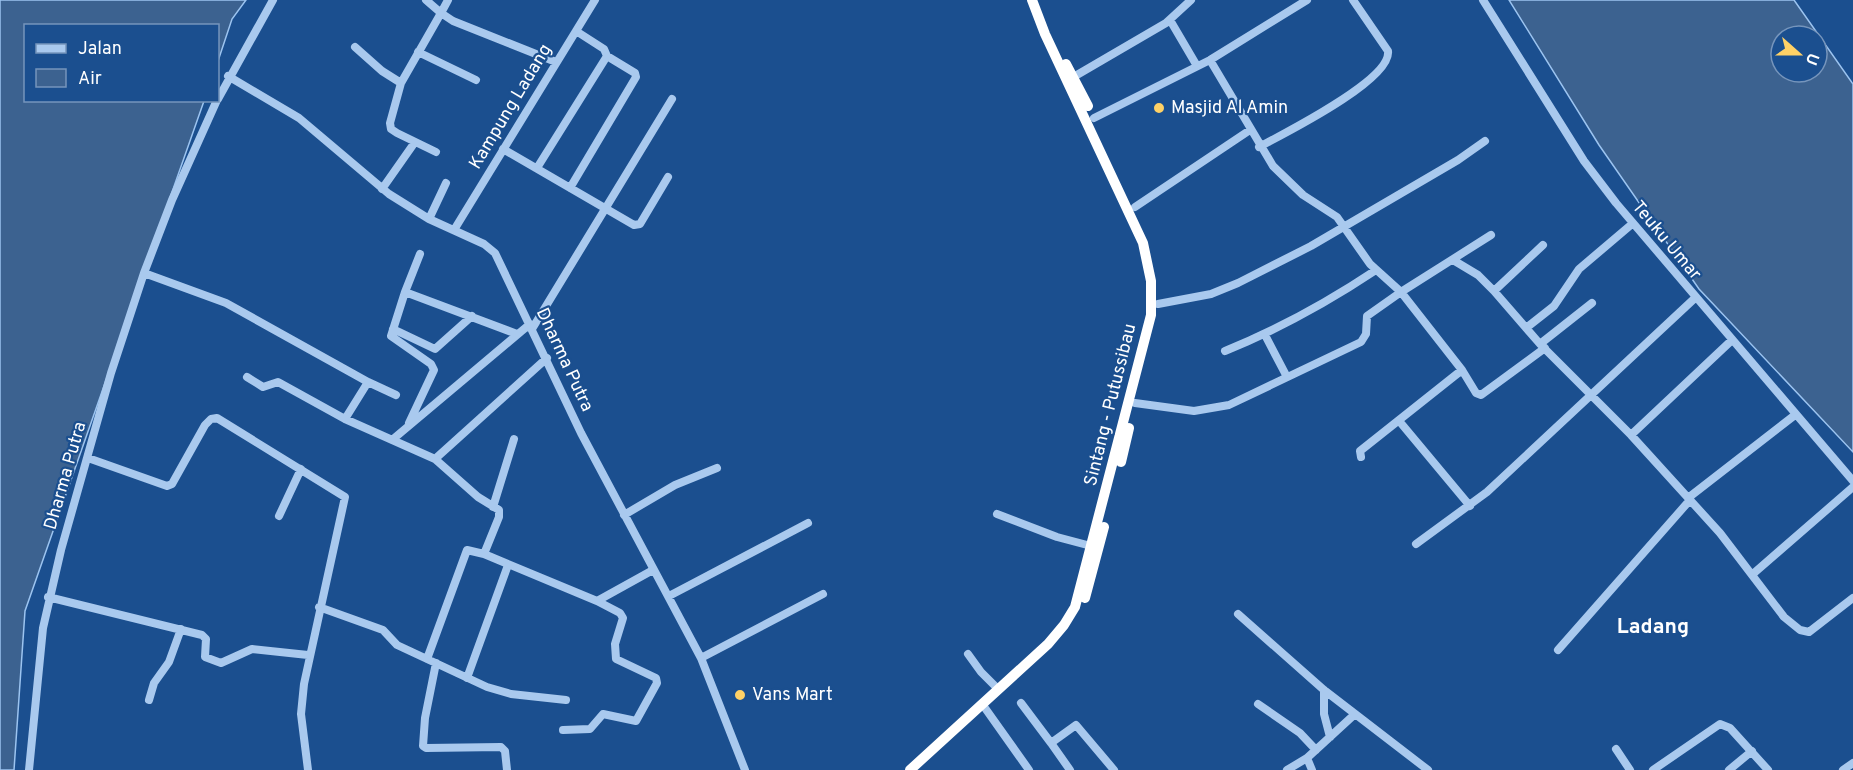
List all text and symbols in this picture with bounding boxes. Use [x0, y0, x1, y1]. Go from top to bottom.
legend [24, 24, 219, 102]
north arrow [1769, 24, 1829, 84]
text: Jalan [78, 38, 122, 61]
street label: Kampung Ladang [465, 40, 557, 174]
text: U [1800, 50, 1823, 68]
text: Air [78, 68, 102, 91]
place label: Masjid Al Amin [1171, 97, 1288, 120]
marker: Masjid Al Amin [1152, 101, 1166, 115]
street label: Teuku Umar [1626, 197, 1706, 285]
street label: Dharma Putra [530, 305, 598, 415]
street label: Sintang - Putussibau [1080, 321, 1142, 489]
street label: Dharma Putra [40, 419, 92, 533]
district label: Ladang [1617, 614, 1689, 641]
place label: Vans Mart [752, 684, 833, 707]
marker: Vans Mart [733, 688, 747, 702]

